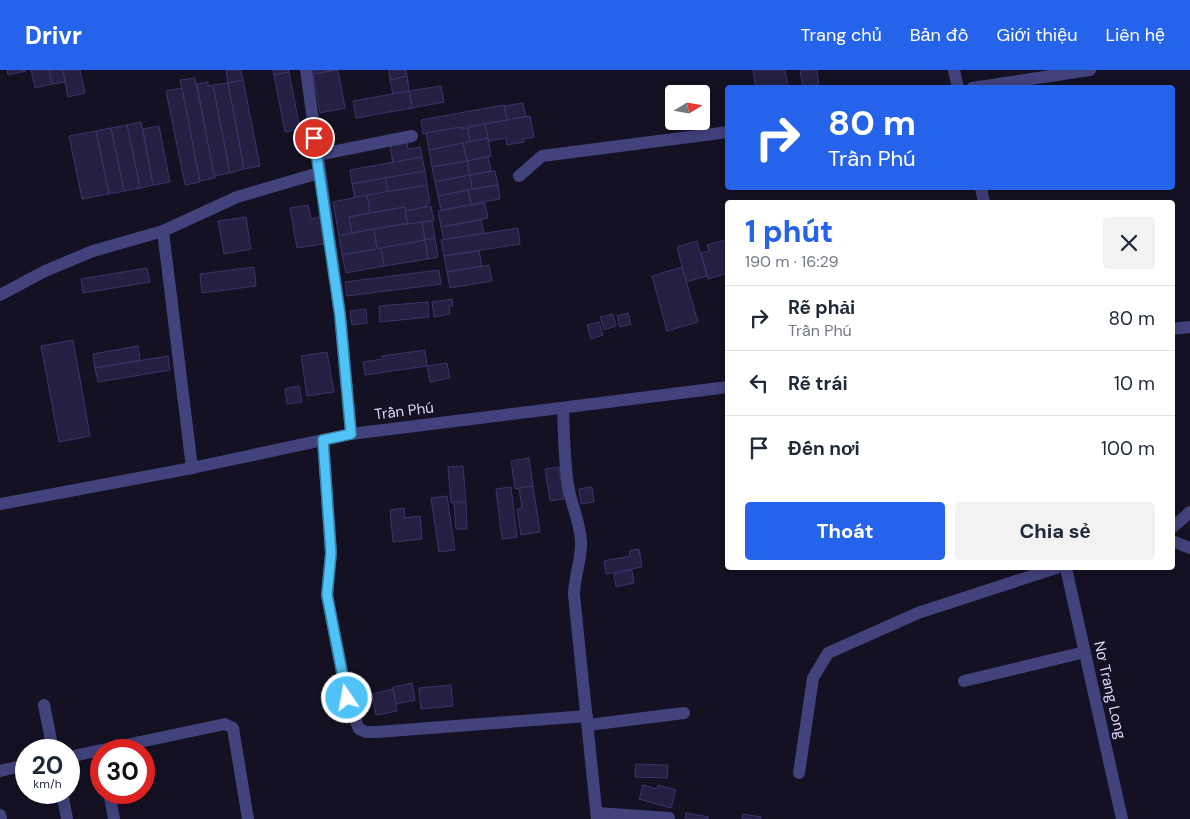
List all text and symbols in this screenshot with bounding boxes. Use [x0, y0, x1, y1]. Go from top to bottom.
text: Drivr [25, 20, 82, 51]
text: Trang chủ [800, 23, 882, 47]
text: Bản đồ [910, 23, 969, 47]
text: Giới thiệu [997, 23, 1077, 47]
text: Liên hệ [1105, 23, 1165, 47]
north arrow [665, 85, 710, 130]
map controls [665, 85, 710, 130]
text: 80 m [828, 100, 916, 146]
icon: right [745, 105, 810, 170]
pin [293, 117, 335, 159]
icon: arrive [300, 124, 328, 152]
text: Trần Phú [828, 144, 916, 173]
text: 1 phút [745, 212, 833, 251]
button: close [1103, 217, 1155, 269]
text: 190 m · 16:29 [745, 251, 839, 272]
text: Rẽ phải [788, 295, 855, 320]
icon: right [745, 304, 773, 332]
text: 80 m [1108, 306, 1155, 331]
text: Trần Phú [788, 320, 852, 341]
icon: left [745, 369, 773, 397]
text: Rẽ trái [788, 371, 848, 396]
text: 10 m [1114, 371, 1155, 396]
street label: Trần Phú [373, 397, 435, 425]
icon: arrive [745, 434, 773, 462]
text: Đến nơi [788, 436, 860, 461]
text: 100 m [1101, 436, 1155, 461]
button: Thoát [745, 502, 945, 560]
button: Chia sẻ [955, 502, 1155, 560]
street label: Nơ Trang Long [1089, 639, 1131, 741]
position arrow [320, 671, 372, 723]
speed limit sign: 30 [90, 739, 155, 804]
text: 20 [32, 749, 63, 782]
text: km/h [33, 776, 62, 792]

